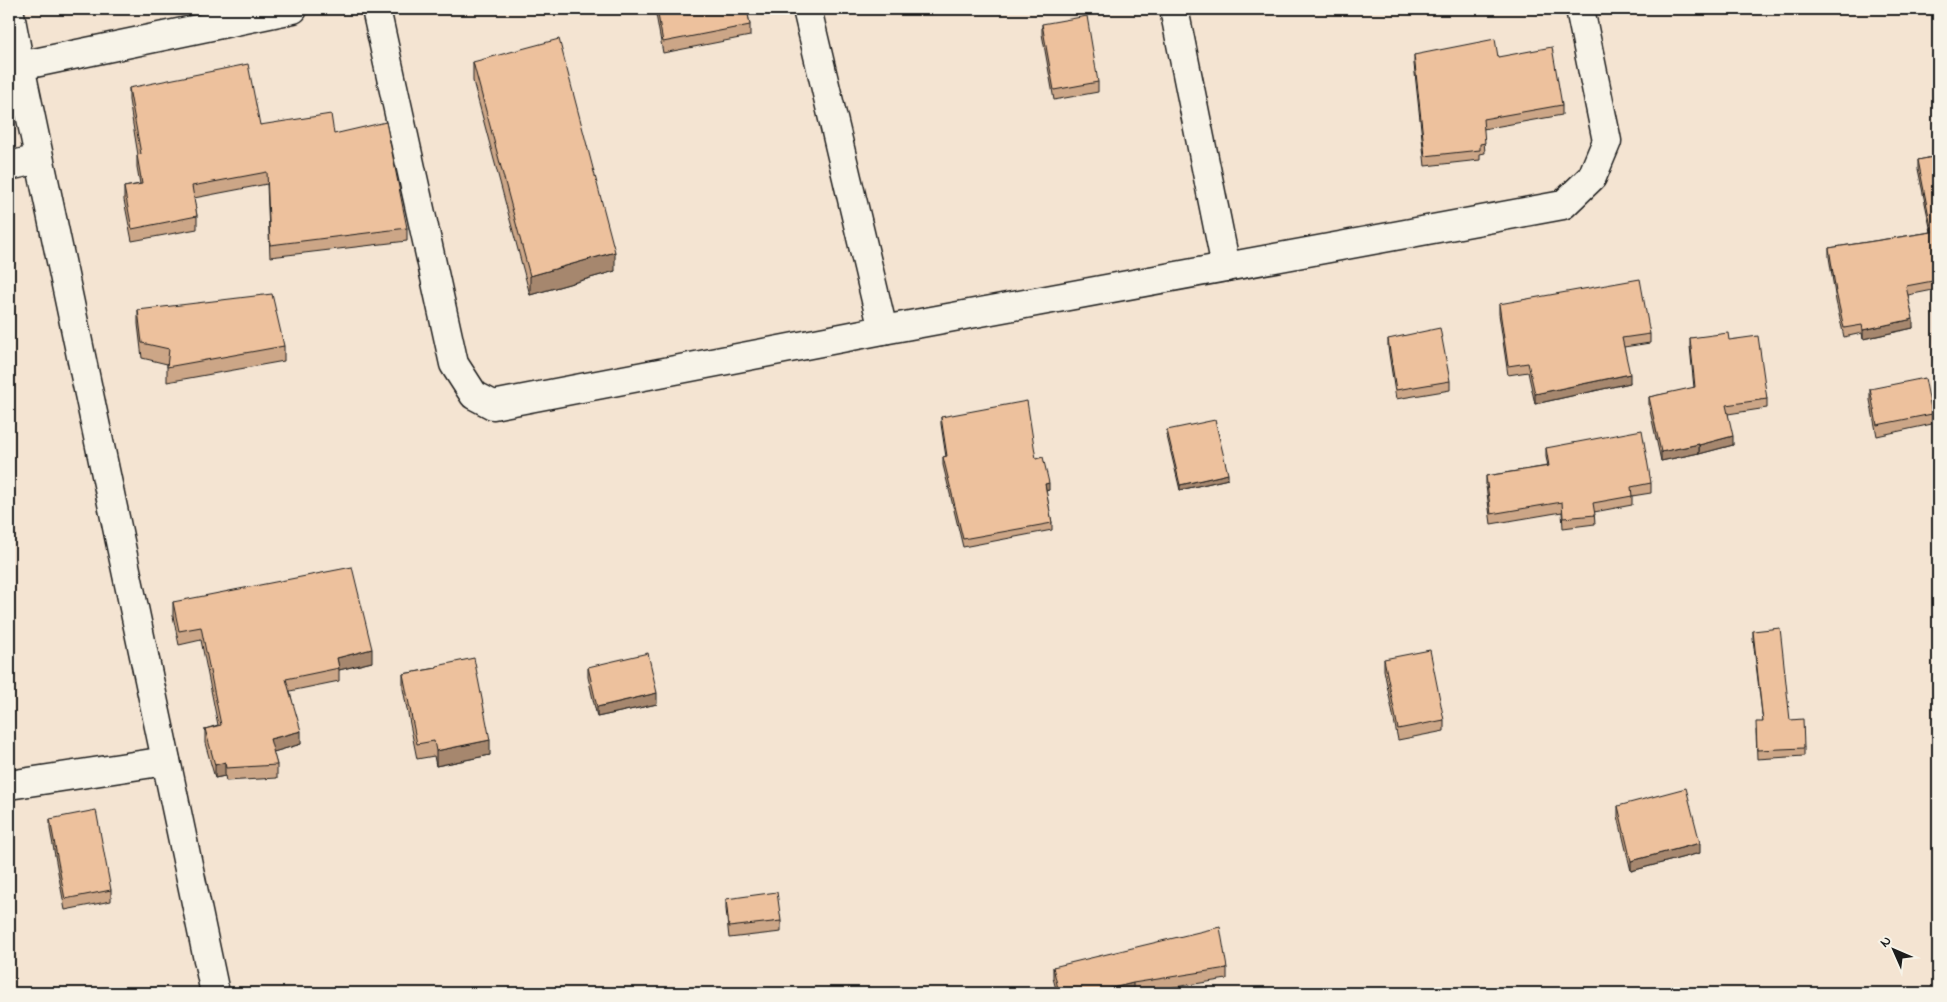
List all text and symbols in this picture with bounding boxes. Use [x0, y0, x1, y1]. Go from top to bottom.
north arrow [1870, 924, 1920, 974]
text: N [1875, 931, 1897, 953]

